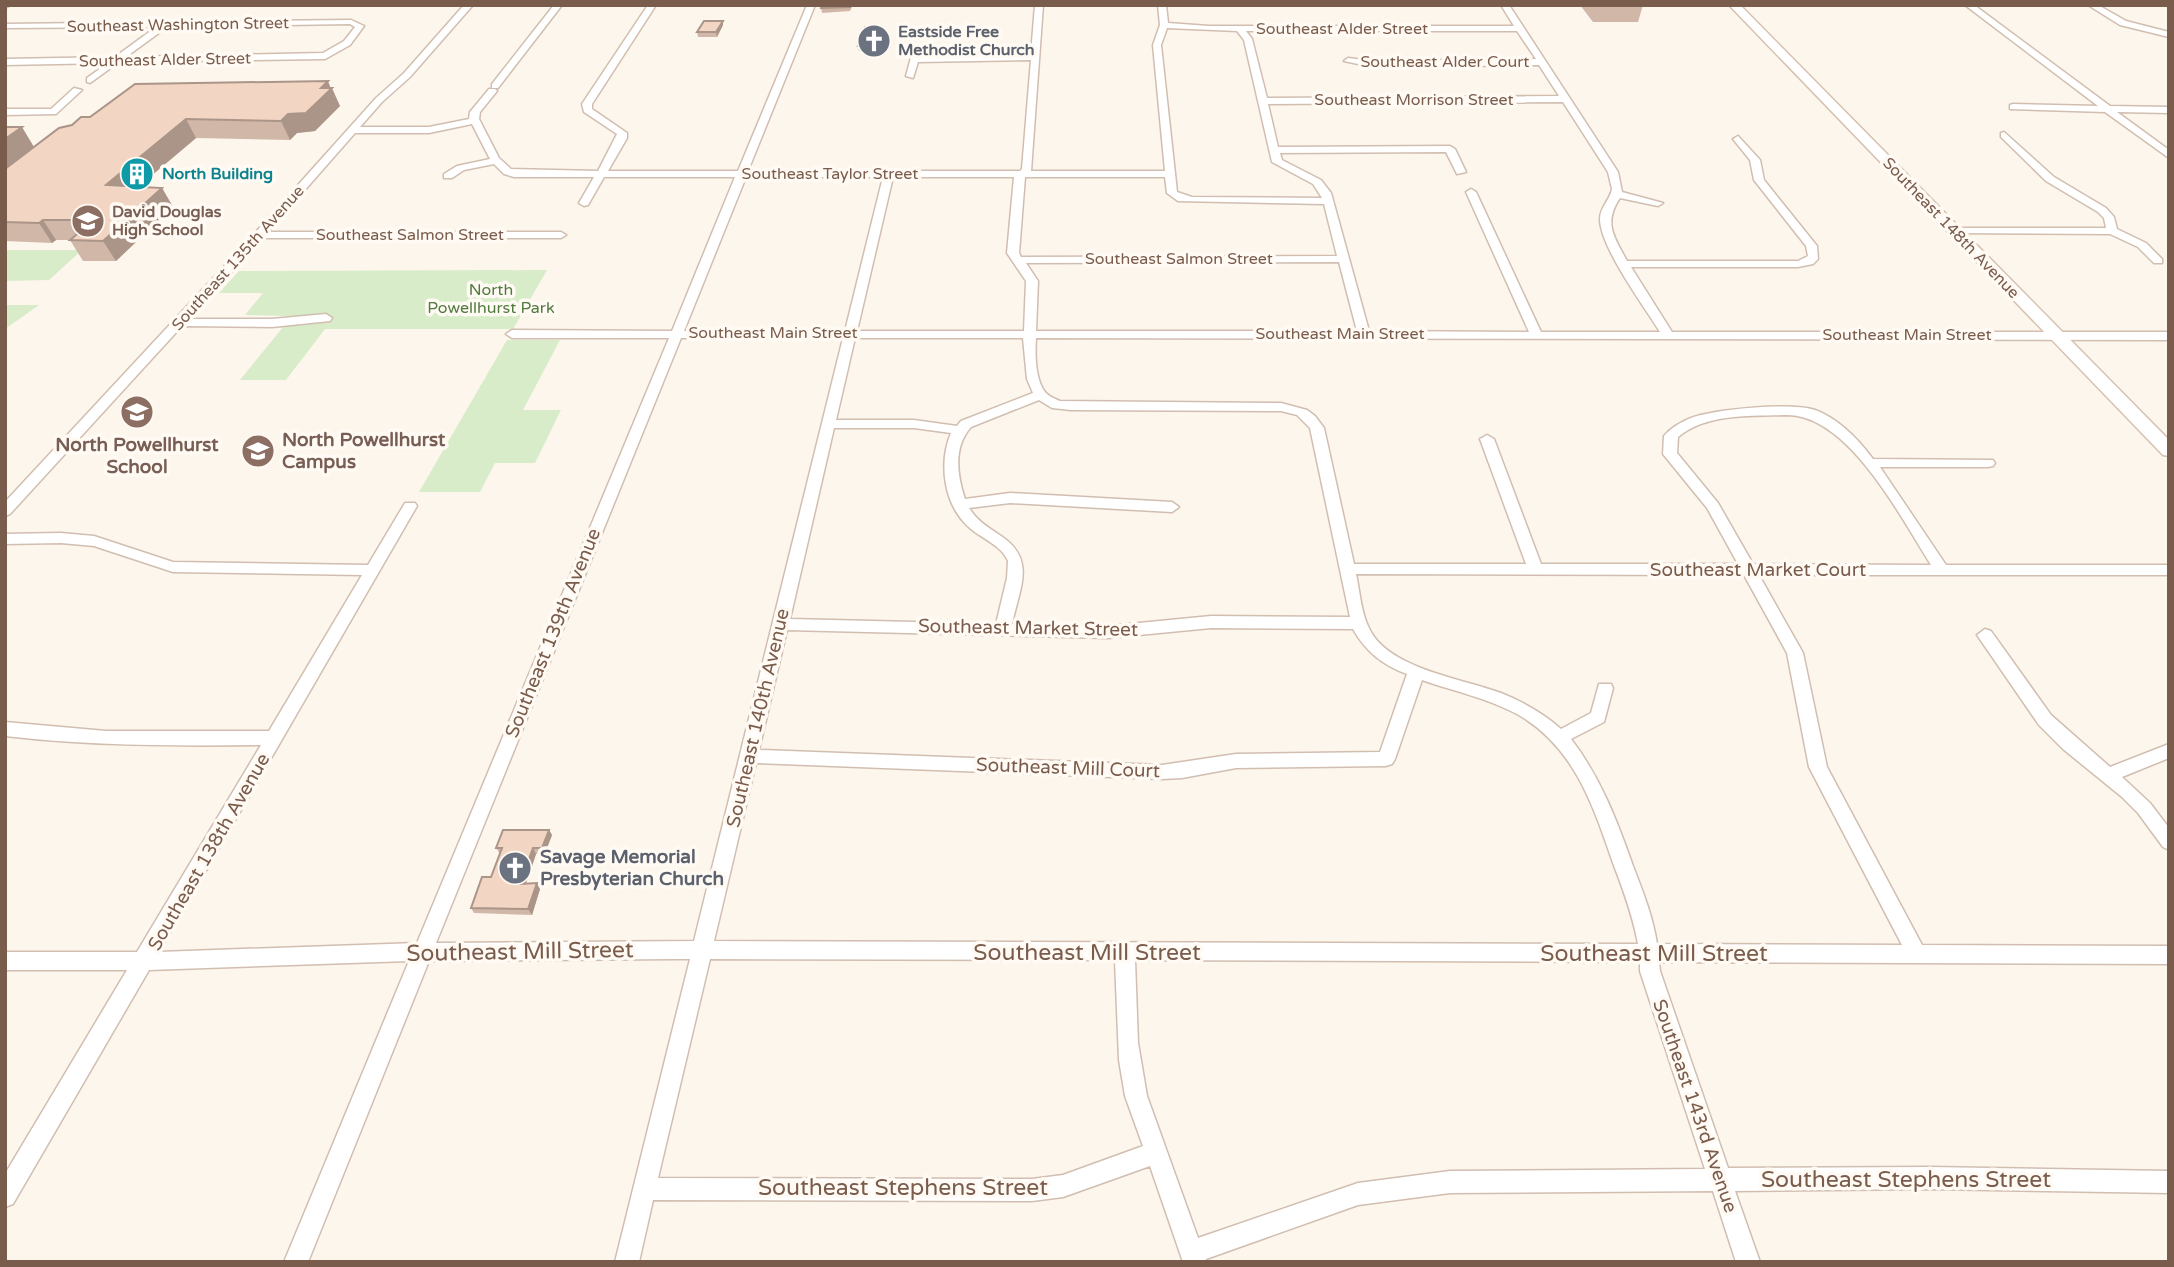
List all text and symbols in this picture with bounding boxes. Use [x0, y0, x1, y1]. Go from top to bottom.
street label: Southeast Washington Street [67, 13, 289, 37]
street label: Southeast Alder Street [1256, 19, 1428, 39]
church icon: Eastside Free Methodist Church [855, 22, 893, 60]
place label: Eastside Free Methodist Church [898, 22, 1035, 60]
street label: Southeast Alder Street [79, 48, 251, 72]
street label: Southeast Alder Court [1361, 52, 1529, 72]
street label: Southeast Morrison Street [1314, 90, 1514, 110]
street label: Southeast 148th Avenue [1878, 153, 2024, 303]
building icon: North Building [118, 155, 156, 193]
place label: North Building [162, 164, 273, 184]
street label: Southeast Taylor Street [742, 164, 918, 184]
street label: Southeast 135th Avenue [167, 181, 309, 335]
school or university icon: David Douglas High School [69, 202, 107, 240]
place label: David Douglas High School [112, 202, 222, 240]
street label: Southeast Salmon Street [316, 225, 504, 245]
street label: Southeast Salmon Street [1085, 249, 1273, 269]
park label: North Powellhurst Park [427, 280, 555, 318]
street label: Southeast Main Street [688, 323, 858, 343]
street label: Southeast Main Street [1255, 324, 1425, 344]
street label: Southeast Main Street [1822, 325, 1992, 345]
school or university icon: North Powellhurst School [118, 393, 156, 431]
place label: North Powellhurst Campus [282, 429, 446, 474]
school or university icon: North Powellhurst Campus [239, 432, 277, 470]
place label: North Powellhurst School [55, 434, 219, 478]
street label: Southeast 139th Avenue [501, 525, 605, 741]
street label: Southeast Market Court [1650, 559, 1866, 581]
street label: Southeast 140th Avenue [722, 606, 794, 830]
street label: Southeast Market Street [918, 615, 1138, 641]
street label: Southeast 138th Avenue [143, 750, 275, 954]
street label: Southeast Mill Court [976, 754, 1160, 782]
place label: Savage Memorial Presbyterian Church [540, 846, 724, 891]
church icon: Savage Memorial Presbyterian Church [496, 849, 534, 887]
street label: Southeast Mill Street [406, 936, 634, 968]
street label: Southeast Mill Street [973, 939, 1201, 967]
street label: Southeast Mill Street [1540, 940, 1768, 968]
street label: Southeast 143rd Avenue [1648, 996, 1742, 1216]
street label: Southeast Stephens Street [1761, 1166, 2051, 1194]
street label: Southeast Stephens Street [758, 1174, 1048, 1202]

